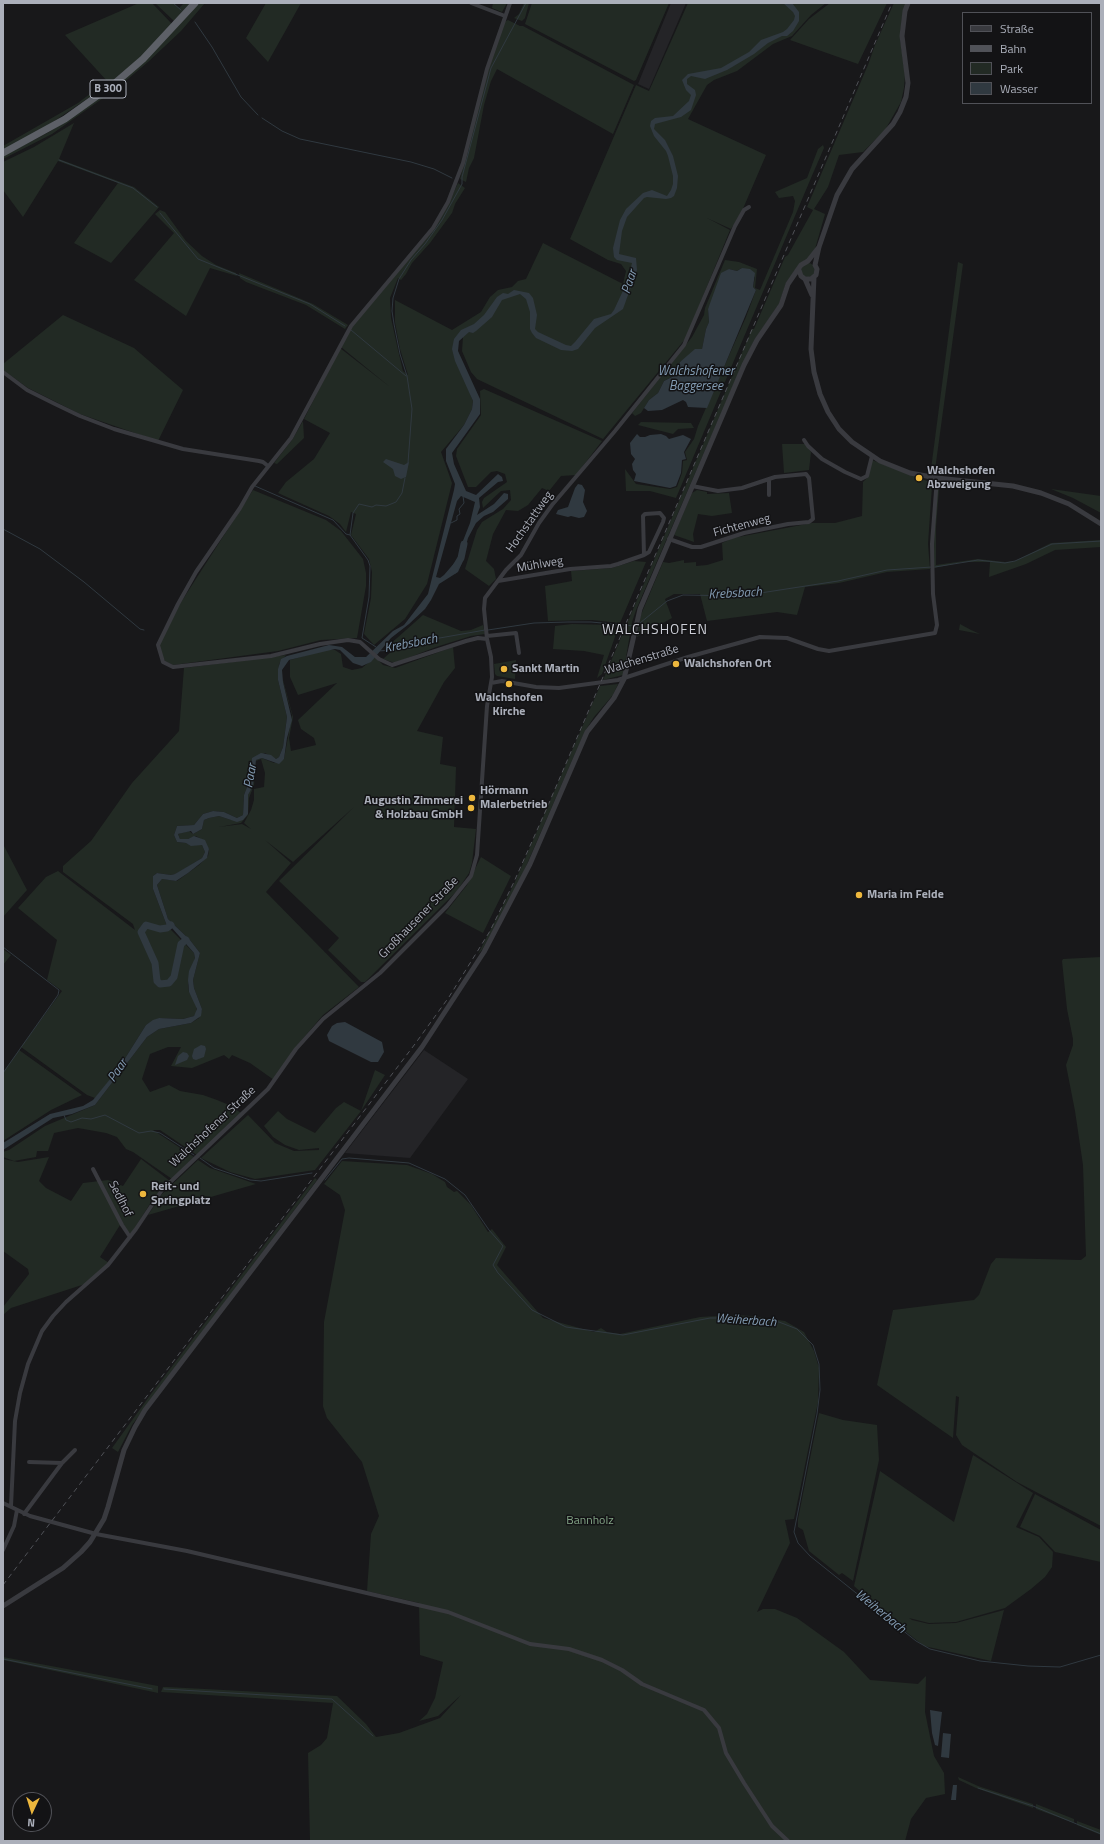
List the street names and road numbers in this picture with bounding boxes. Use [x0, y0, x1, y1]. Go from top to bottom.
road number: B 300 [90, 80, 126, 98]
street label: Hochstattweg [504, 489, 556, 555]
street label: Fichtenweg [712, 511, 772, 541]
street label: Mühlweg [516, 554, 564, 576]
street label: Walchenstraße [603, 642, 681, 678]
street label: Großhausener Straße [376, 874, 462, 962]
street label: Walchshofener Straße [167, 1083, 259, 1171]
street label: Sedlhof [105, 1179, 135, 1219]

